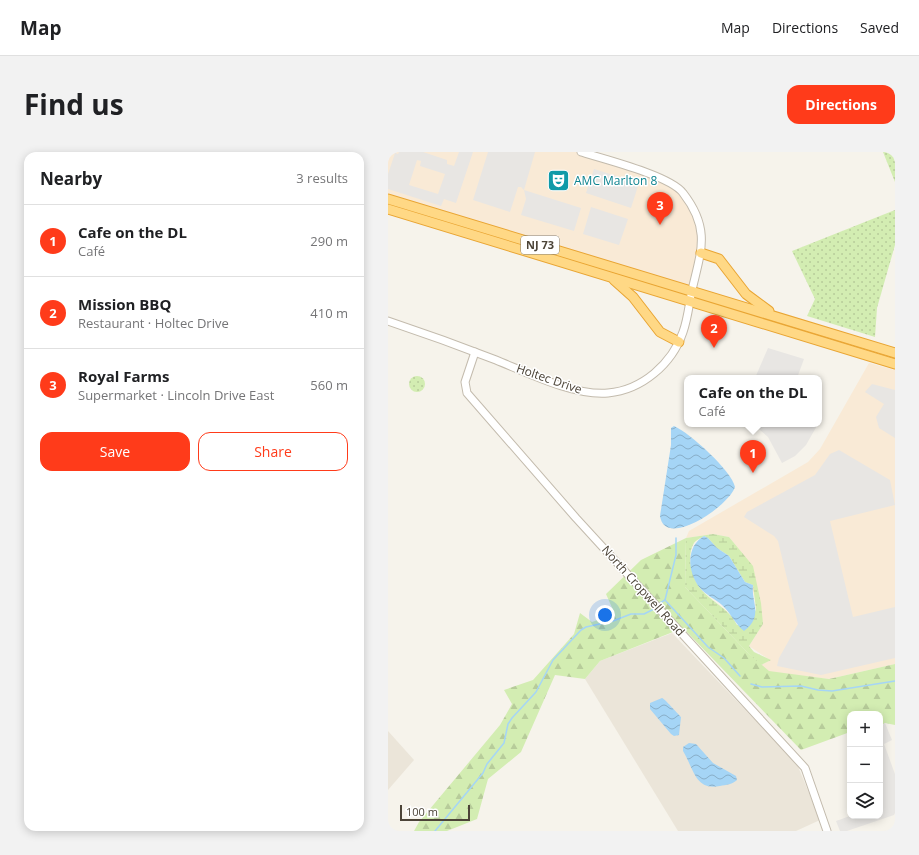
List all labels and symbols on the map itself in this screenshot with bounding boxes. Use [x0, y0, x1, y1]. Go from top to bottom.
theatre icon: AMC Marlton 8 [545, 168, 571, 194]
place label: AMC Marlton 8 [574, 172, 657, 189]
pin: 3 [647, 192, 673, 225]
road number: NJ 73 [521, 236, 559, 254]
pin: 2 [701, 315, 727, 348]
street label: Holtec Drive [514, 359, 584, 398]
pin: 1 [740, 440, 766, 473]
street label: North Cropwell Road [598, 542, 689, 640]
your location [595, 605, 615, 625]
scale bar [400, 803, 470, 822]

